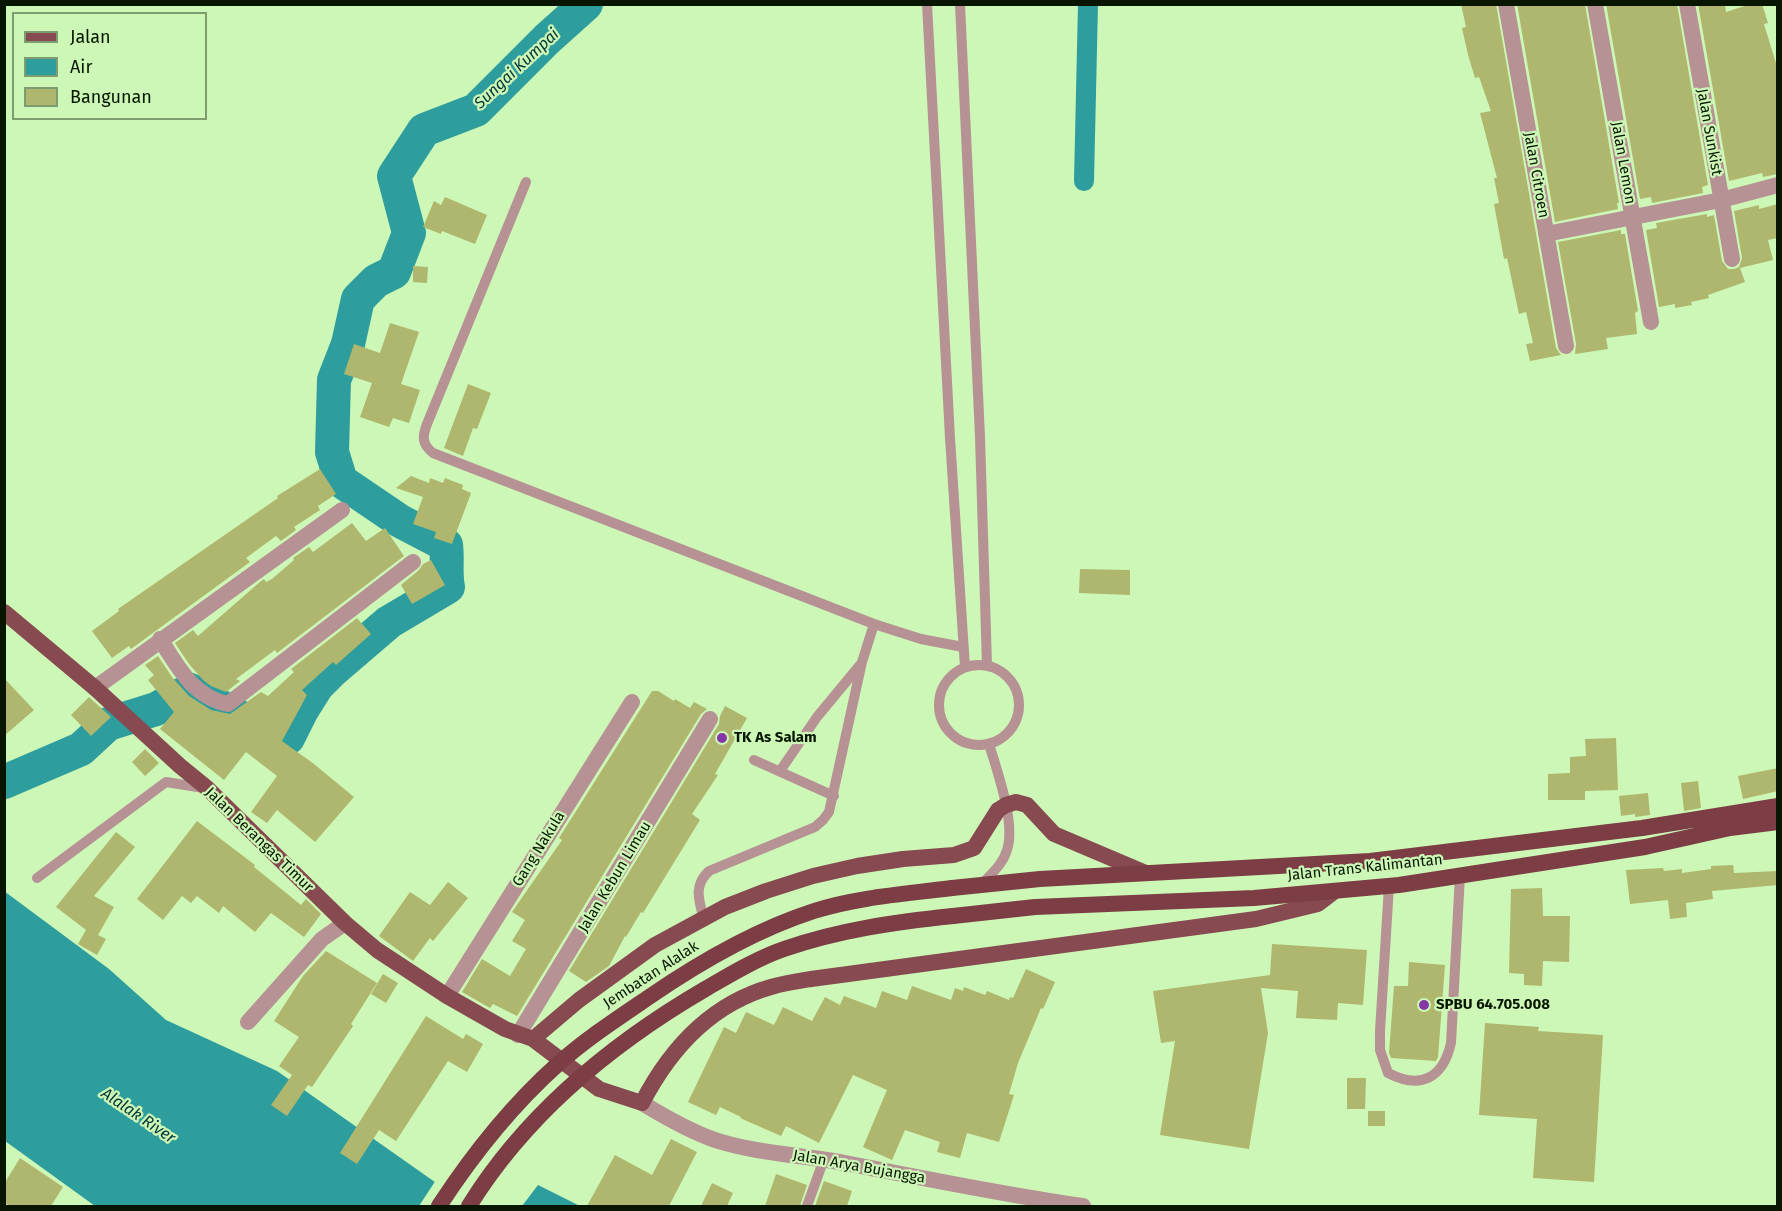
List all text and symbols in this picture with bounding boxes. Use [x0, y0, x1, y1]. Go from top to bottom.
legend [12, 12, 207, 120]
water label: Sungai Kumpai [471, 25, 563, 113]
text: Jalan [70, 26, 111, 48]
text: Air [70, 56, 92, 78]
text: Bangunan [70, 86, 152, 108]
street label: Jalan Sunkist [1693, 87, 1725, 177]
street label: Jalan Lemon [1607, 120, 1639, 206]
street label: Jalan Citroen [1520, 131, 1552, 219]
place label: TK As Salam [734, 729, 817, 747]
marker: TK As Salam [715, 731, 729, 745]
street label: Jalan Berangas Timur [201, 784, 317, 896]
street label: Gang Nakula [509, 808, 569, 890]
street label: Jalan Kebun Limau [575, 818, 655, 936]
street label: Jalan Trans Kalimantan [1287, 851, 1443, 885]
street label: Jembatan Alalak [600, 938, 702, 1012]
place label: SPBU 64.705.008 [1436, 996, 1550, 1014]
marker: SPBU 64.705.008 [1417, 998, 1431, 1012]
water label: Alalak River [97, 1084, 179, 1148]
street label: Jalan Arya Bujangga [791, 1147, 927, 1187]

